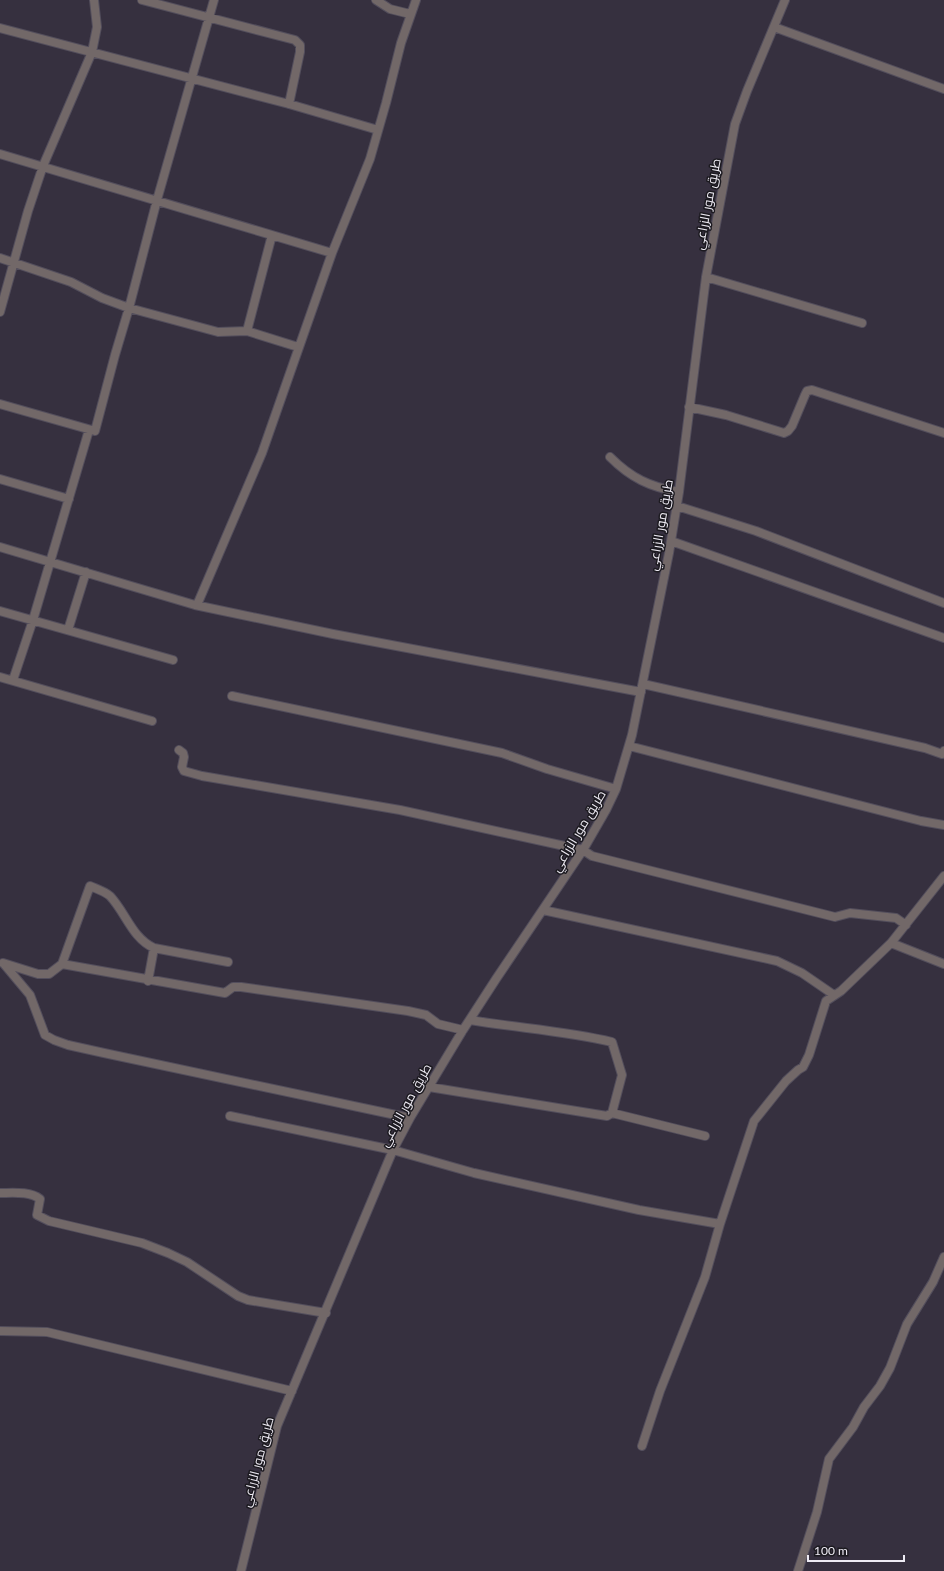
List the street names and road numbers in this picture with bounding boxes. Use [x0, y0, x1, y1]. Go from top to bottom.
street label: طريق مور الزراعي [690, 157, 727, 252]
street label: طريق مور الزراعي [644, 478, 679, 573]
street label: طريق مور الزراعي [547, 787, 611, 876]
street label: طريق مور الزراعي [376, 1061, 437, 1151]
street label: طريق مور الزراعي [237, 1415, 280, 1510]

